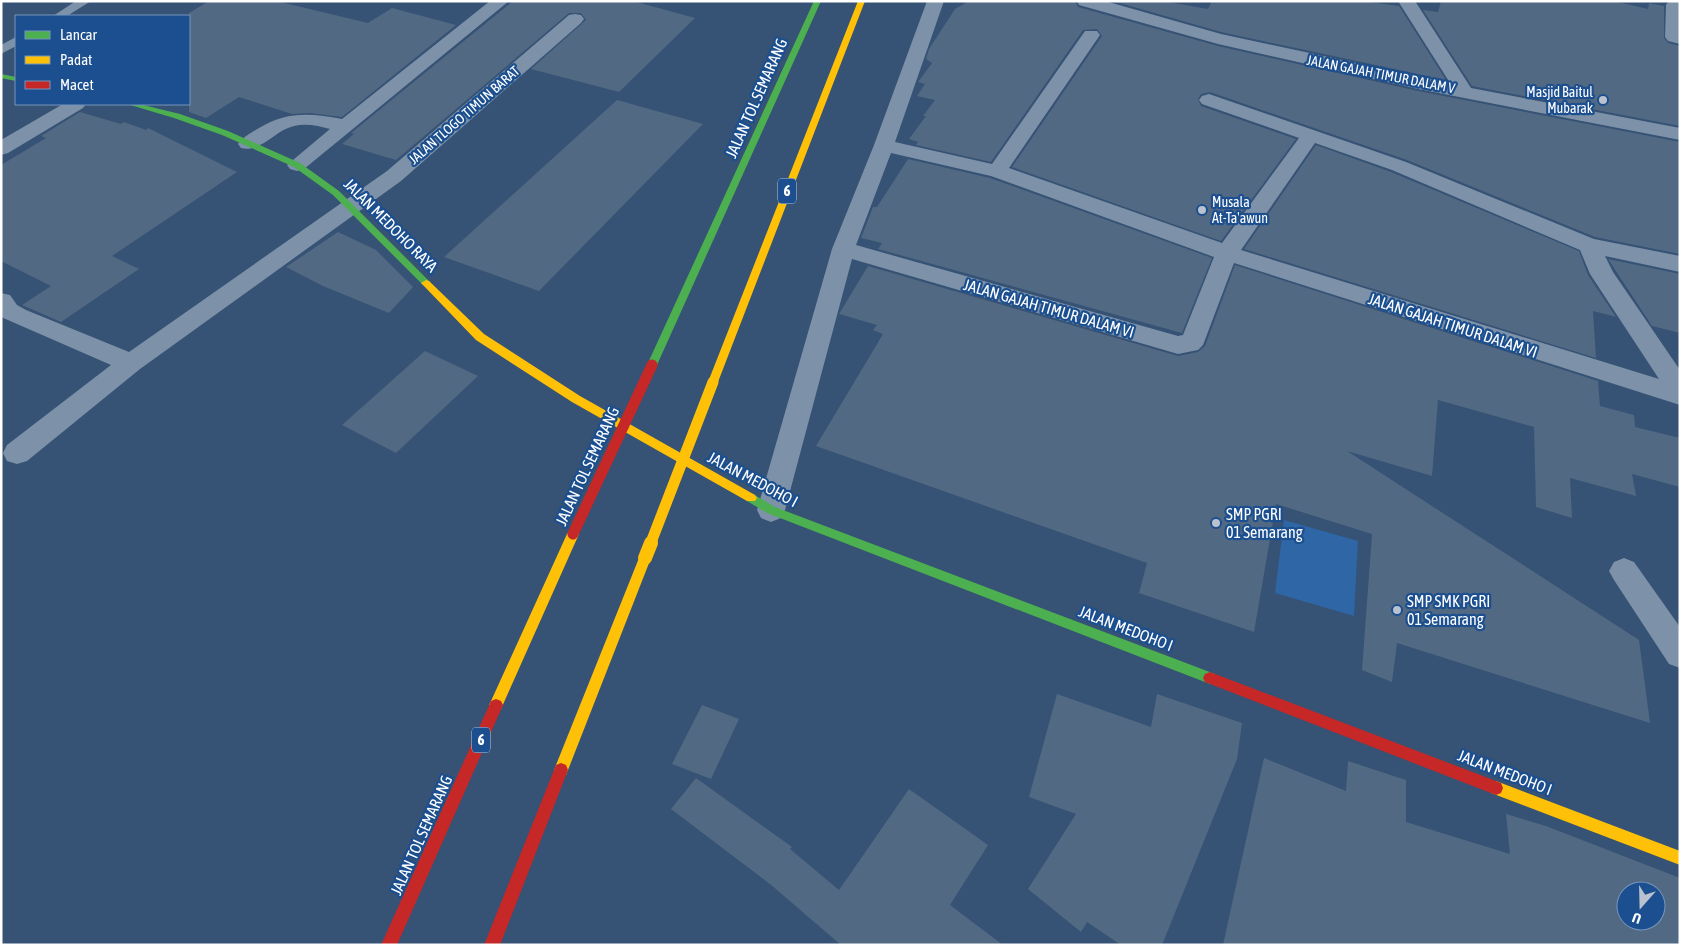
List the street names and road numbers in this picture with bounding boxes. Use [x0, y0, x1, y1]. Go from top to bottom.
street label: JALAN TOL SEMARANG [722, 35, 790, 161]
street label: JALAN GAJAH TIMUR DALAM V [1305, 52, 1457, 96]
street label: JALAN TLOGO TIMUN BARAT [405, 63, 523, 167]
street label: JALAN MEDOHO RAYA [341, 175, 441, 275]
road number: 6 [778, 178, 796, 204]
street label: JALAN GAJAH TIMUR DALAM VI [962, 275, 1136, 341]
street label: JALAN GAJAH TIMUR DALAM VI [1366, 289, 1540, 361]
street label: JALAN TOL SEMARANG [552, 404, 622, 528]
street label: JALAN MEDOHO I [705, 448, 801, 510]
street label: JALAN MEDOHO I [1076, 602, 1176, 654]
road number: 6 [472, 728, 490, 752]
street label: JALAN MEDOHO I [1455, 746, 1555, 798]
street label: JALAN TOL SEMARANG [387, 772, 455, 898]

